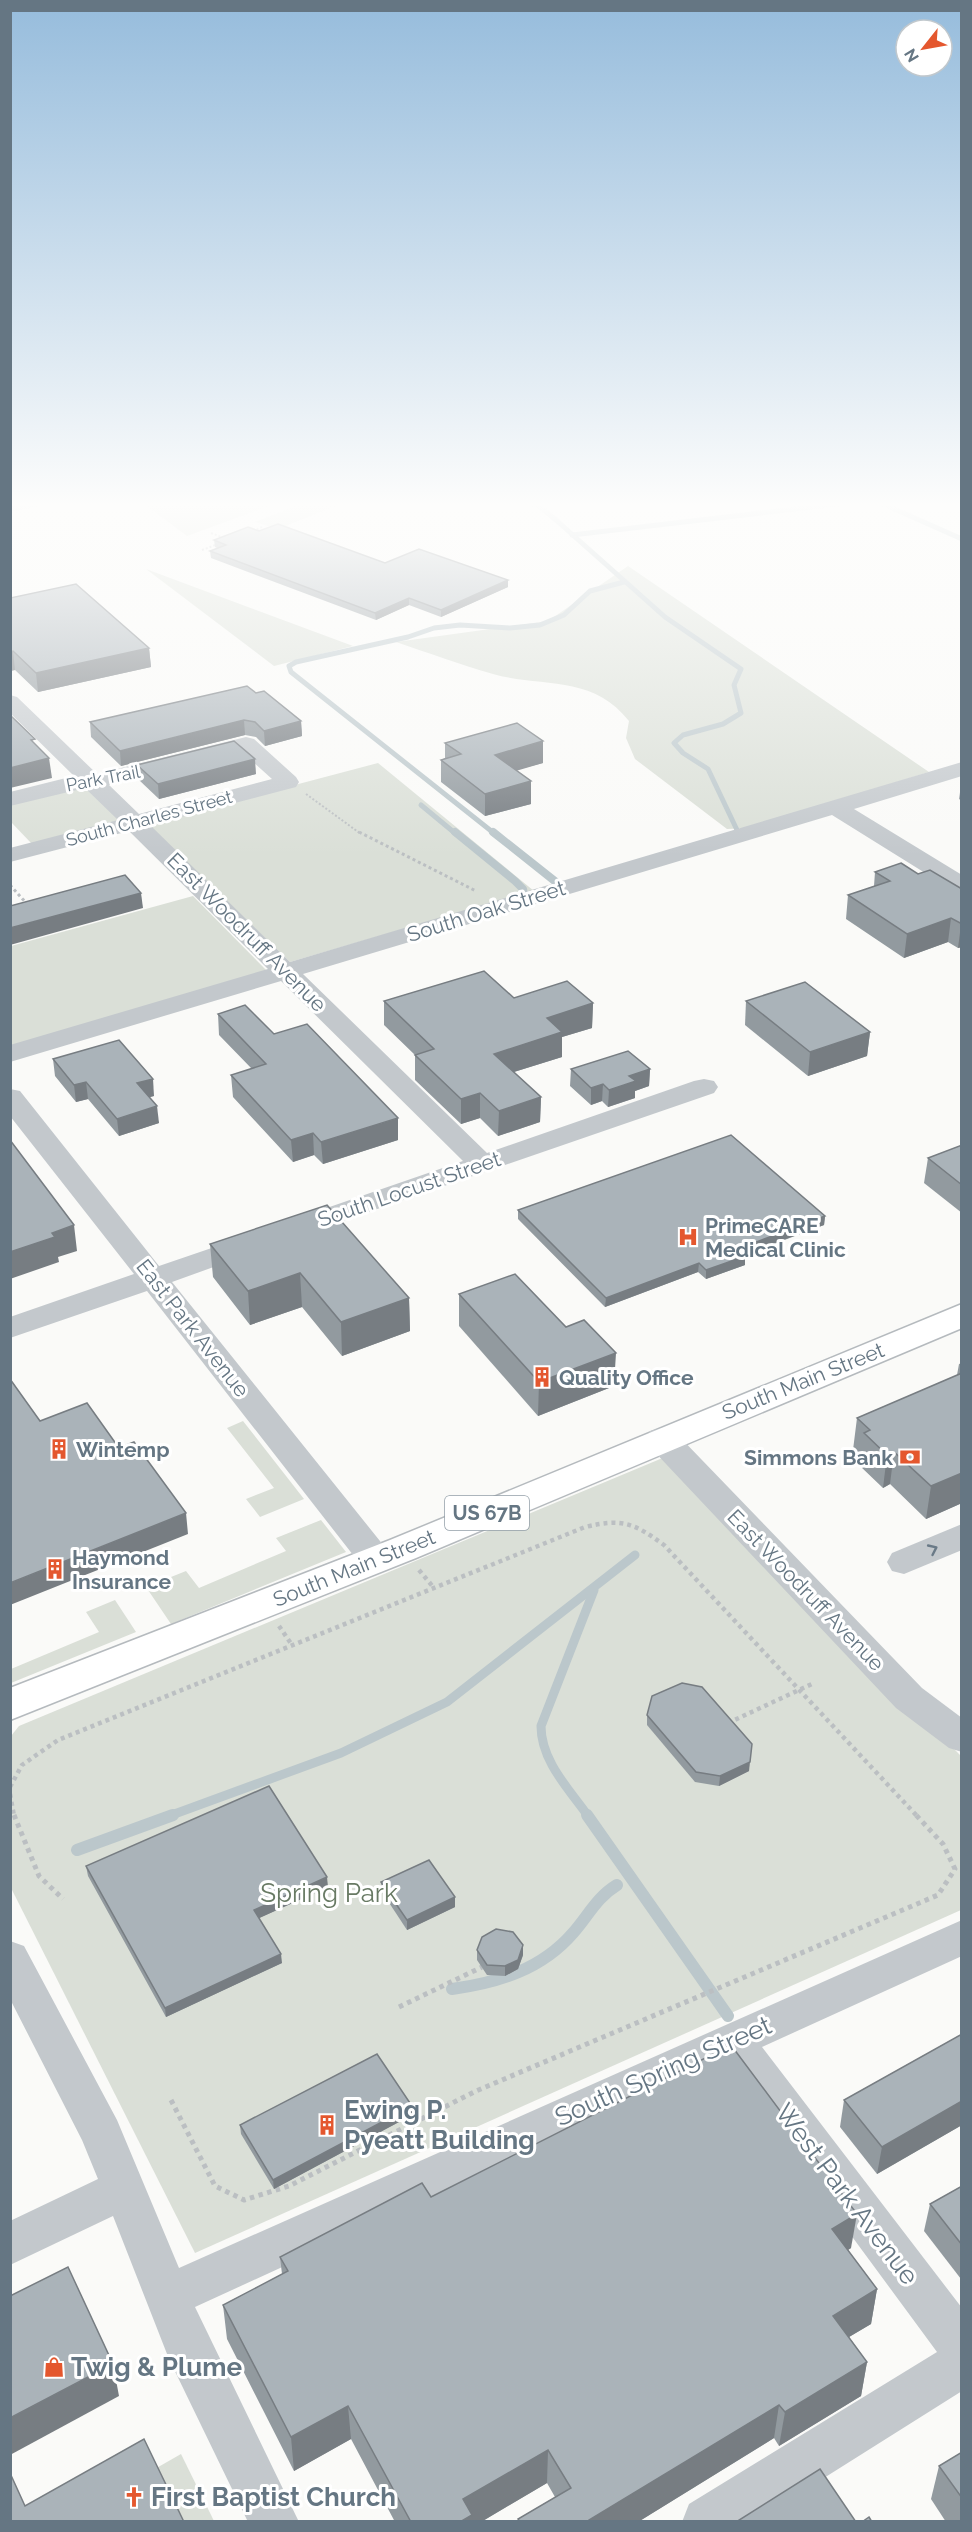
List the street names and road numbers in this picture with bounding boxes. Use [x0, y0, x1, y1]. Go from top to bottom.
street label: Park Trail [64, 761, 142, 795]
street label: South Charles Street [64, 786, 234, 850]
street label: East Woodruff Avenue [162, 847, 332, 1017]
street label: South Oak Street [404, 875, 568, 947]
street label: South Locust Street [314, 1146, 504, 1232]
street label: East Park Avenue [131, 1254, 255, 1402]
street label: South Main Street [718, 1337, 888, 1425]
road number: US 67B [445, 1496, 529, 1530]
street label: East Woodruff Avenue [722, 1504, 890, 1676]
street label: South Main Street [269, 1524, 439, 1612]
street label: South Spring Street [550, 2010, 776, 2132]
street label: West Park Avenue [769, 2098, 925, 2290]

